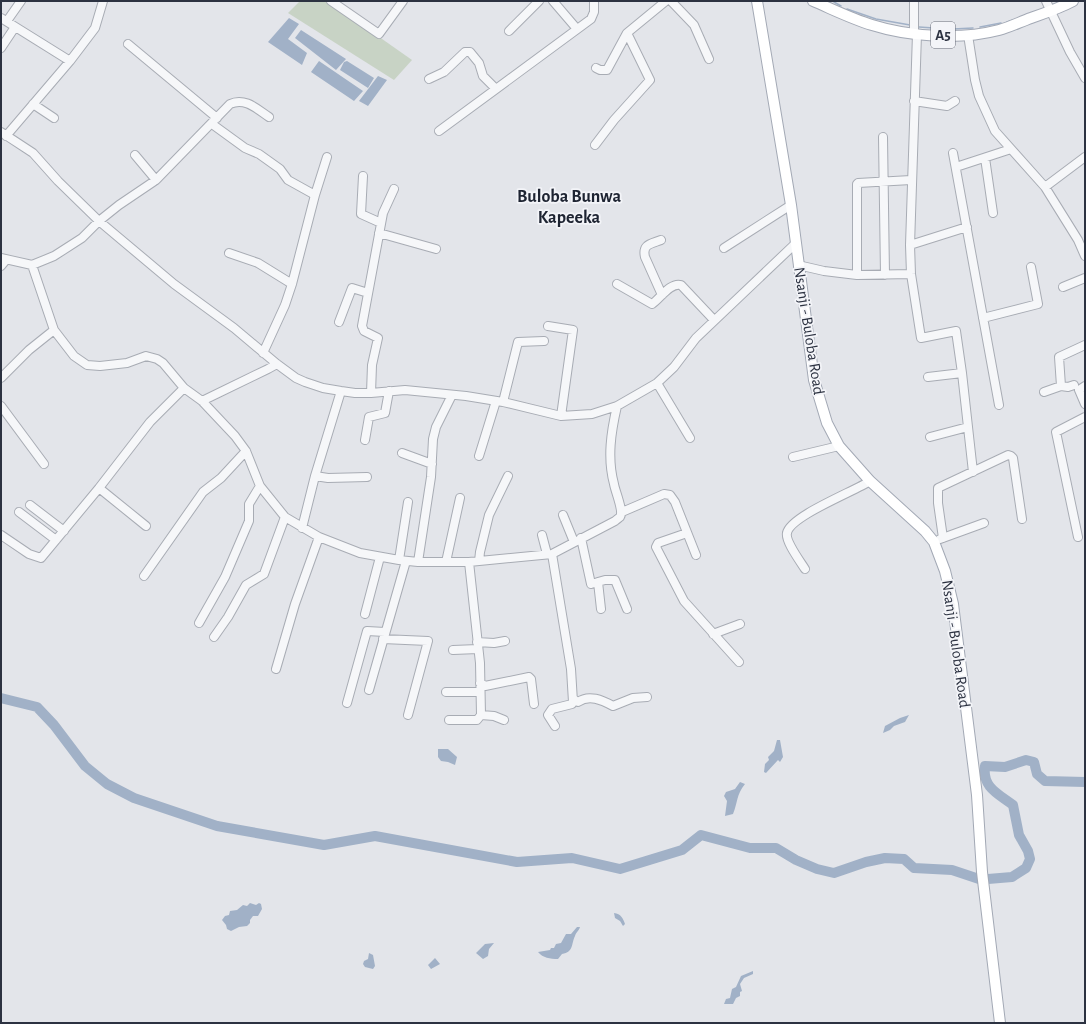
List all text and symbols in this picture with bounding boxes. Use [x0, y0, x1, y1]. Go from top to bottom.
road number: A5 [931, 22, 955, 48]
district label: Buloba Bunwa Kapeeka [517, 188, 621, 227]
street label: Nsanji - Buloba Road [790, 266, 827, 396]
street label: Nsanji - Buloba Road [938, 579, 973, 709]

